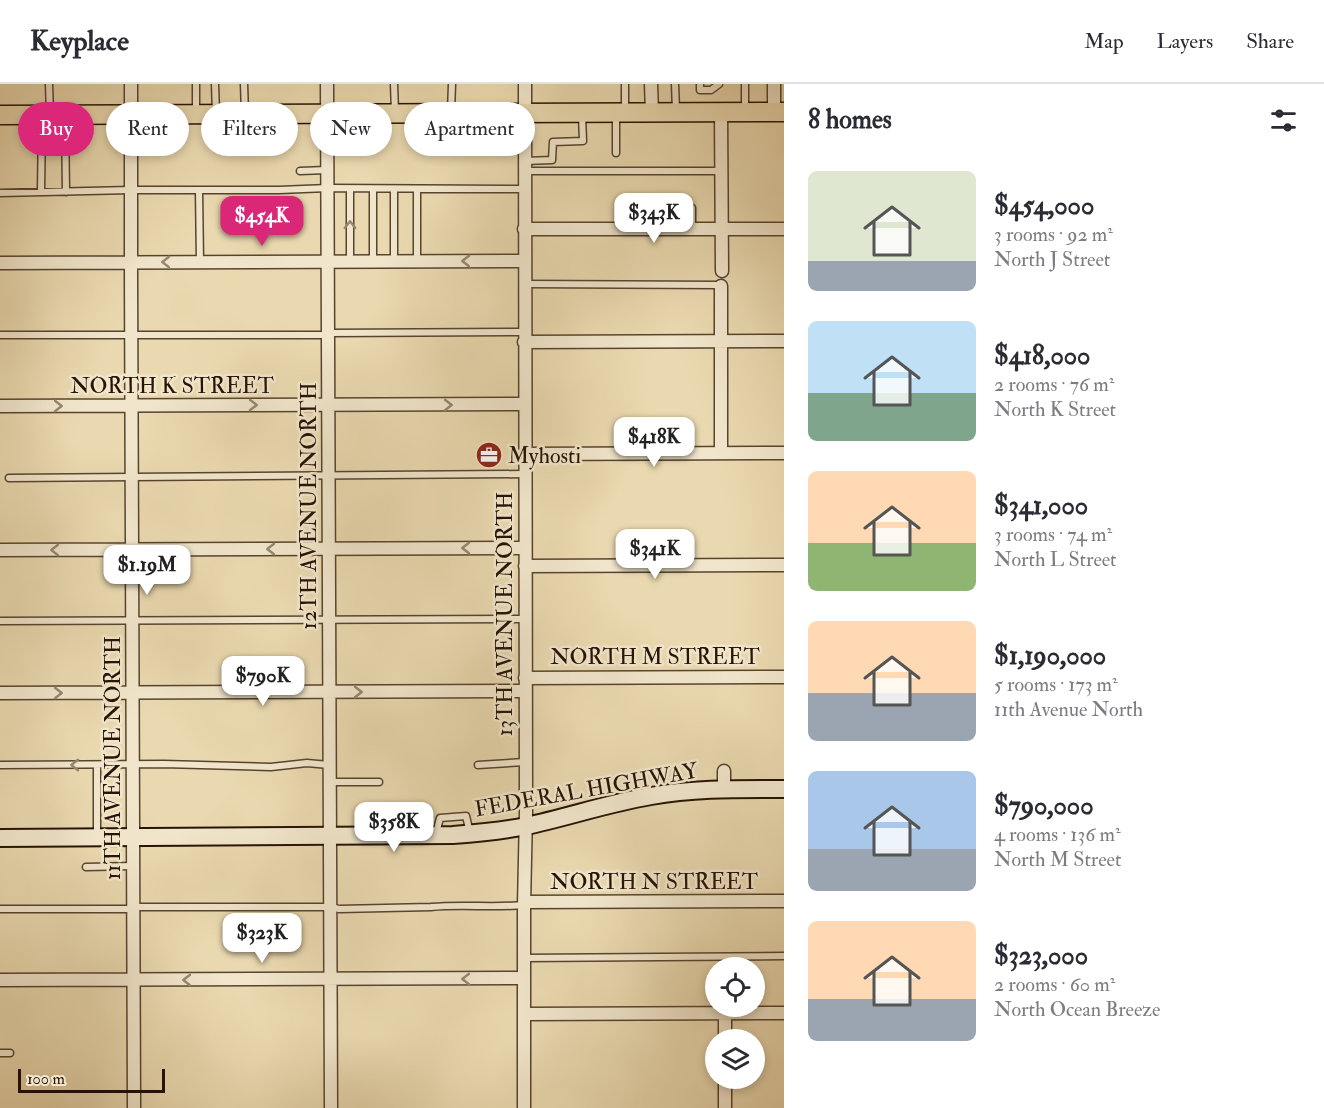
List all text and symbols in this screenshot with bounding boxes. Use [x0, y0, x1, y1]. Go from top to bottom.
text: Keyplace [30, 24, 129, 59]
text: Map [1084, 28, 1124, 55]
text: Layers [1157, 28, 1213, 55]
text: Share [1246, 28, 1294, 55]
chip: Buy [18, 102, 94, 156]
chip: Rent [106, 102, 189, 156]
chip: Filters [201, 102, 298, 156]
chip: New [310, 102, 392, 156]
chip: Apartment [404, 102, 535, 156]
text: 8 homes [808, 104, 892, 136]
icon: filters [1267, 104, 1300, 137]
text: $454,000 [994, 190, 1094, 222]
pin: $343K [612, 193, 696, 244]
icon: home [856, 195, 928, 267]
pin: $454K [220, 196, 304, 247]
text: $343K [628, 200, 680, 225]
text: $454K [234, 203, 290, 228]
one-way arrow [344, 221, 356, 230]
text: 3 rooms · 92 m² [994, 222, 1113, 247]
text: North J Street [994, 247, 1110, 272]
one-way arrow [461, 255, 470, 267]
one-way arrow [161, 256, 170, 268]
text: $418,000 [994, 340, 1090, 372]
icon: home [856, 345, 928, 417]
street label: NORTH K STREET [70, 372, 275, 400]
text: 2 rooms · 76 m² [994, 372, 1114, 397]
street label: 12TH AVENUE NORTH [295, 382, 323, 630]
text: North K Street [994, 397, 1116, 422]
one-way arrow [249, 399, 258, 411]
one-way arrow [444, 399, 453, 411]
one-way arrow [54, 400, 63, 412]
pin: $418K [612, 417, 696, 468]
text: $418K [628, 424, 680, 449]
office icon: Myhosti [474, 440, 504, 470]
place label: Myhosti [508, 442, 581, 470]
text: $341,000 [994, 490, 1088, 522]
street label: 13TH AVENUE NORTH [491, 492, 519, 736]
icon: home [856, 495, 928, 567]
text: 3 rooms · 74 m² [994, 522, 1112, 547]
pin: $341K [613, 529, 697, 580]
text: $341K [630, 536, 680, 561]
one-way arrow [462, 542, 471, 554]
one-way arrow [267, 543, 276, 555]
one-way arrow [51, 544, 60, 556]
pin: $1.19M [98, 545, 196, 596]
text: North L Street [994, 547, 1117, 572]
text: $1.19M [117, 552, 177, 577]
street label: 11TH AVENUE NORTH [99, 636, 127, 880]
text: $1,190,000 [994, 640, 1106, 672]
street label: NORTH M STREET [550, 643, 760, 671]
icon: home [856, 645, 928, 717]
pin: $790K [221, 656, 305, 707]
text: $790K [236, 663, 290, 688]
text: 5 rooms · 173 m² [994, 672, 1118, 697]
one-way arrow [354, 686, 363, 698]
one-way arrow [54, 687, 63, 699]
text: 11th Avenue North [994, 697, 1143, 722]
street label: FEDERAL HIGHWAY [472, 756, 701, 823]
one-way arrow [70, 759, 79, 771]
text: $790,000 [994, 790, 1093, 822]
icon: home [856, 795, 928, 867]
pin: $358K [352, 802, 436, 853]
text: $358K [368, 809, 420, 834]
text: 4 rooms · 136 m² [994, 822, 1121, 847]
text: North M Street [994, 847, 1121, 872]
street label: NORTH N STREET [550, 868, 759, 896]
pin: $323K [220, 913, 304, 964]
text: $323K [237, 920, 287, 945]
text: $323,000 [994, 940, 1088, 972]
icon: home [856, 945, 928, 1017]
map controls [705, 957, 765, 1089]
button: locate [705, 957, 765, 1017]
text: 2 rooms · 60 m² [994, 972, 1115, 997]
one-way arrow [461, 973, 470, 985]
one-way arrow [182, 974, 191, 986]
text: North Ocean Breeze [994, 997, 1160, 1022]
button: layers [705, 1029, 765, 1089]
scale bar [18, 1066, 165, 1094]
text: 100 m [27, 1069, 65, 1089]

